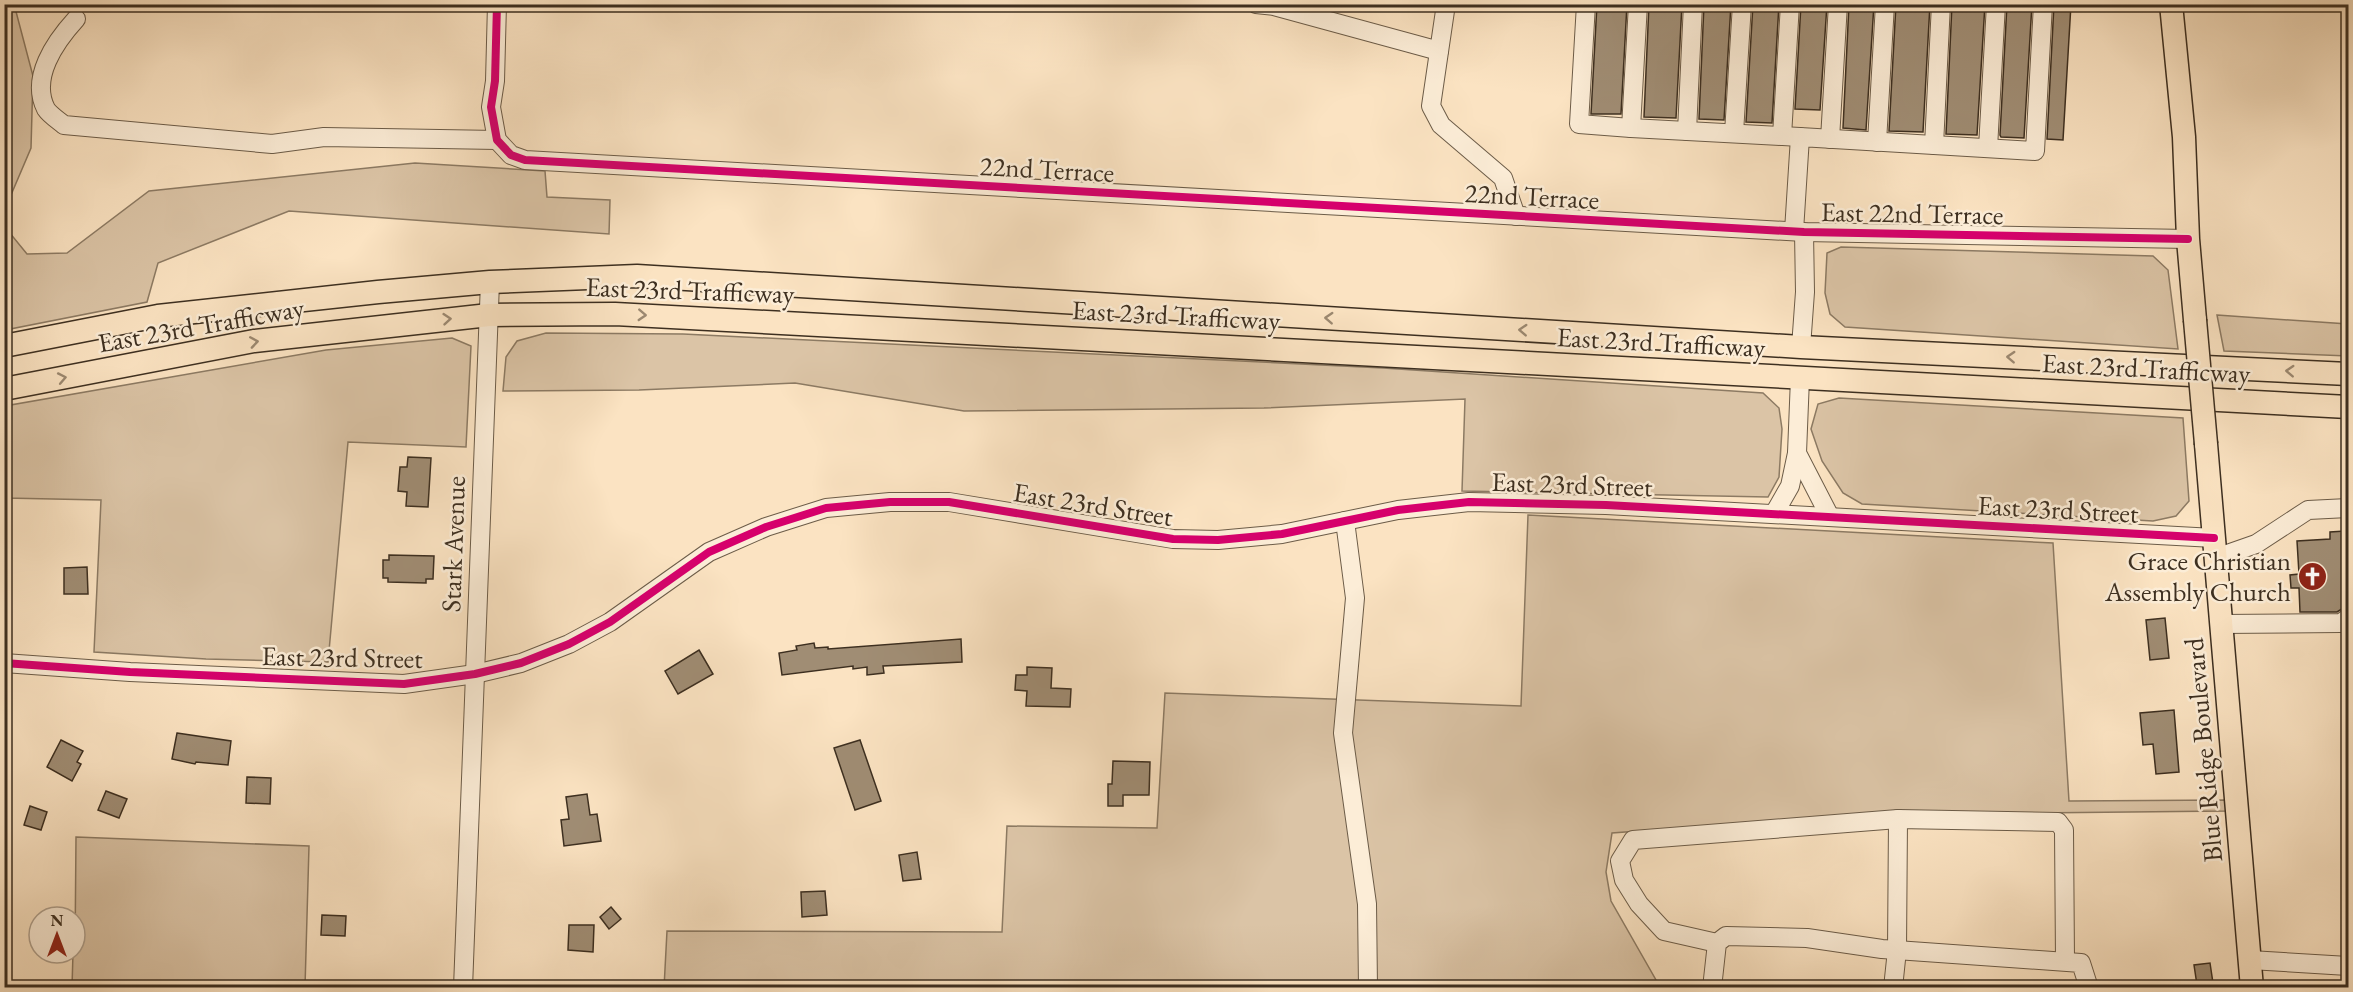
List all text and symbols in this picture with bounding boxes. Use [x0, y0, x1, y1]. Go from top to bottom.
street label: 22nd Terrace [979, 148, 1115, 190]
street label: 22nd Terrace [1464, 175, 1600, 217]
street label: East 22nd Terrace [1820, 194, 2004, 232]
street label: East 23rd Trafficway [585, 269, 795, 311]
street label: East 23rd Trafficway [95, 290, 307, 360]
street label: East 23rd Trafficway [1071, 292, 1281, 338]
one-way arrow [638, 309, 647, 322]
one-way arrow [1324, 312, 1333, 325]
one-way arrow [443, 313, 452, 326]
street label: East 23rd Trafficway [1556, 319, 1766, 365]
one-way arrow [1519, 324, 1528, 337]
one-way arrow [249, 336, 258, 348]
street label: East 23rd Trafficway [2041, 345, 2251, 391]
one-way arrow [2007, 351, 2016, 364]
one-way arrow [2286, 364, 2295, 377]
one-way arrow [57, 372, 67, 385]
street label: East 23rd Street [1491, 464, 1654, 504]
street label: East 23rd Street [1011, 474, 1176, 534]
street label: Stark Avenue [433, 475, 473, 613]
street label: East 23rd Street [1977, 487, 2140, 531]
place label: Grace Christian Assembly Church [2104, 543, 2291, 609]
church icon: Grace Christian Assembly Church [2296, 560, 2328, 592]
street label: Blue Ridge Boulevard [2176, 636, 2230, 864]
street label: East 23rd Street [261, 638, 423, 676]
north arrow [27, 905, 87, 965]
text: N [51, 910, 64, 931]

